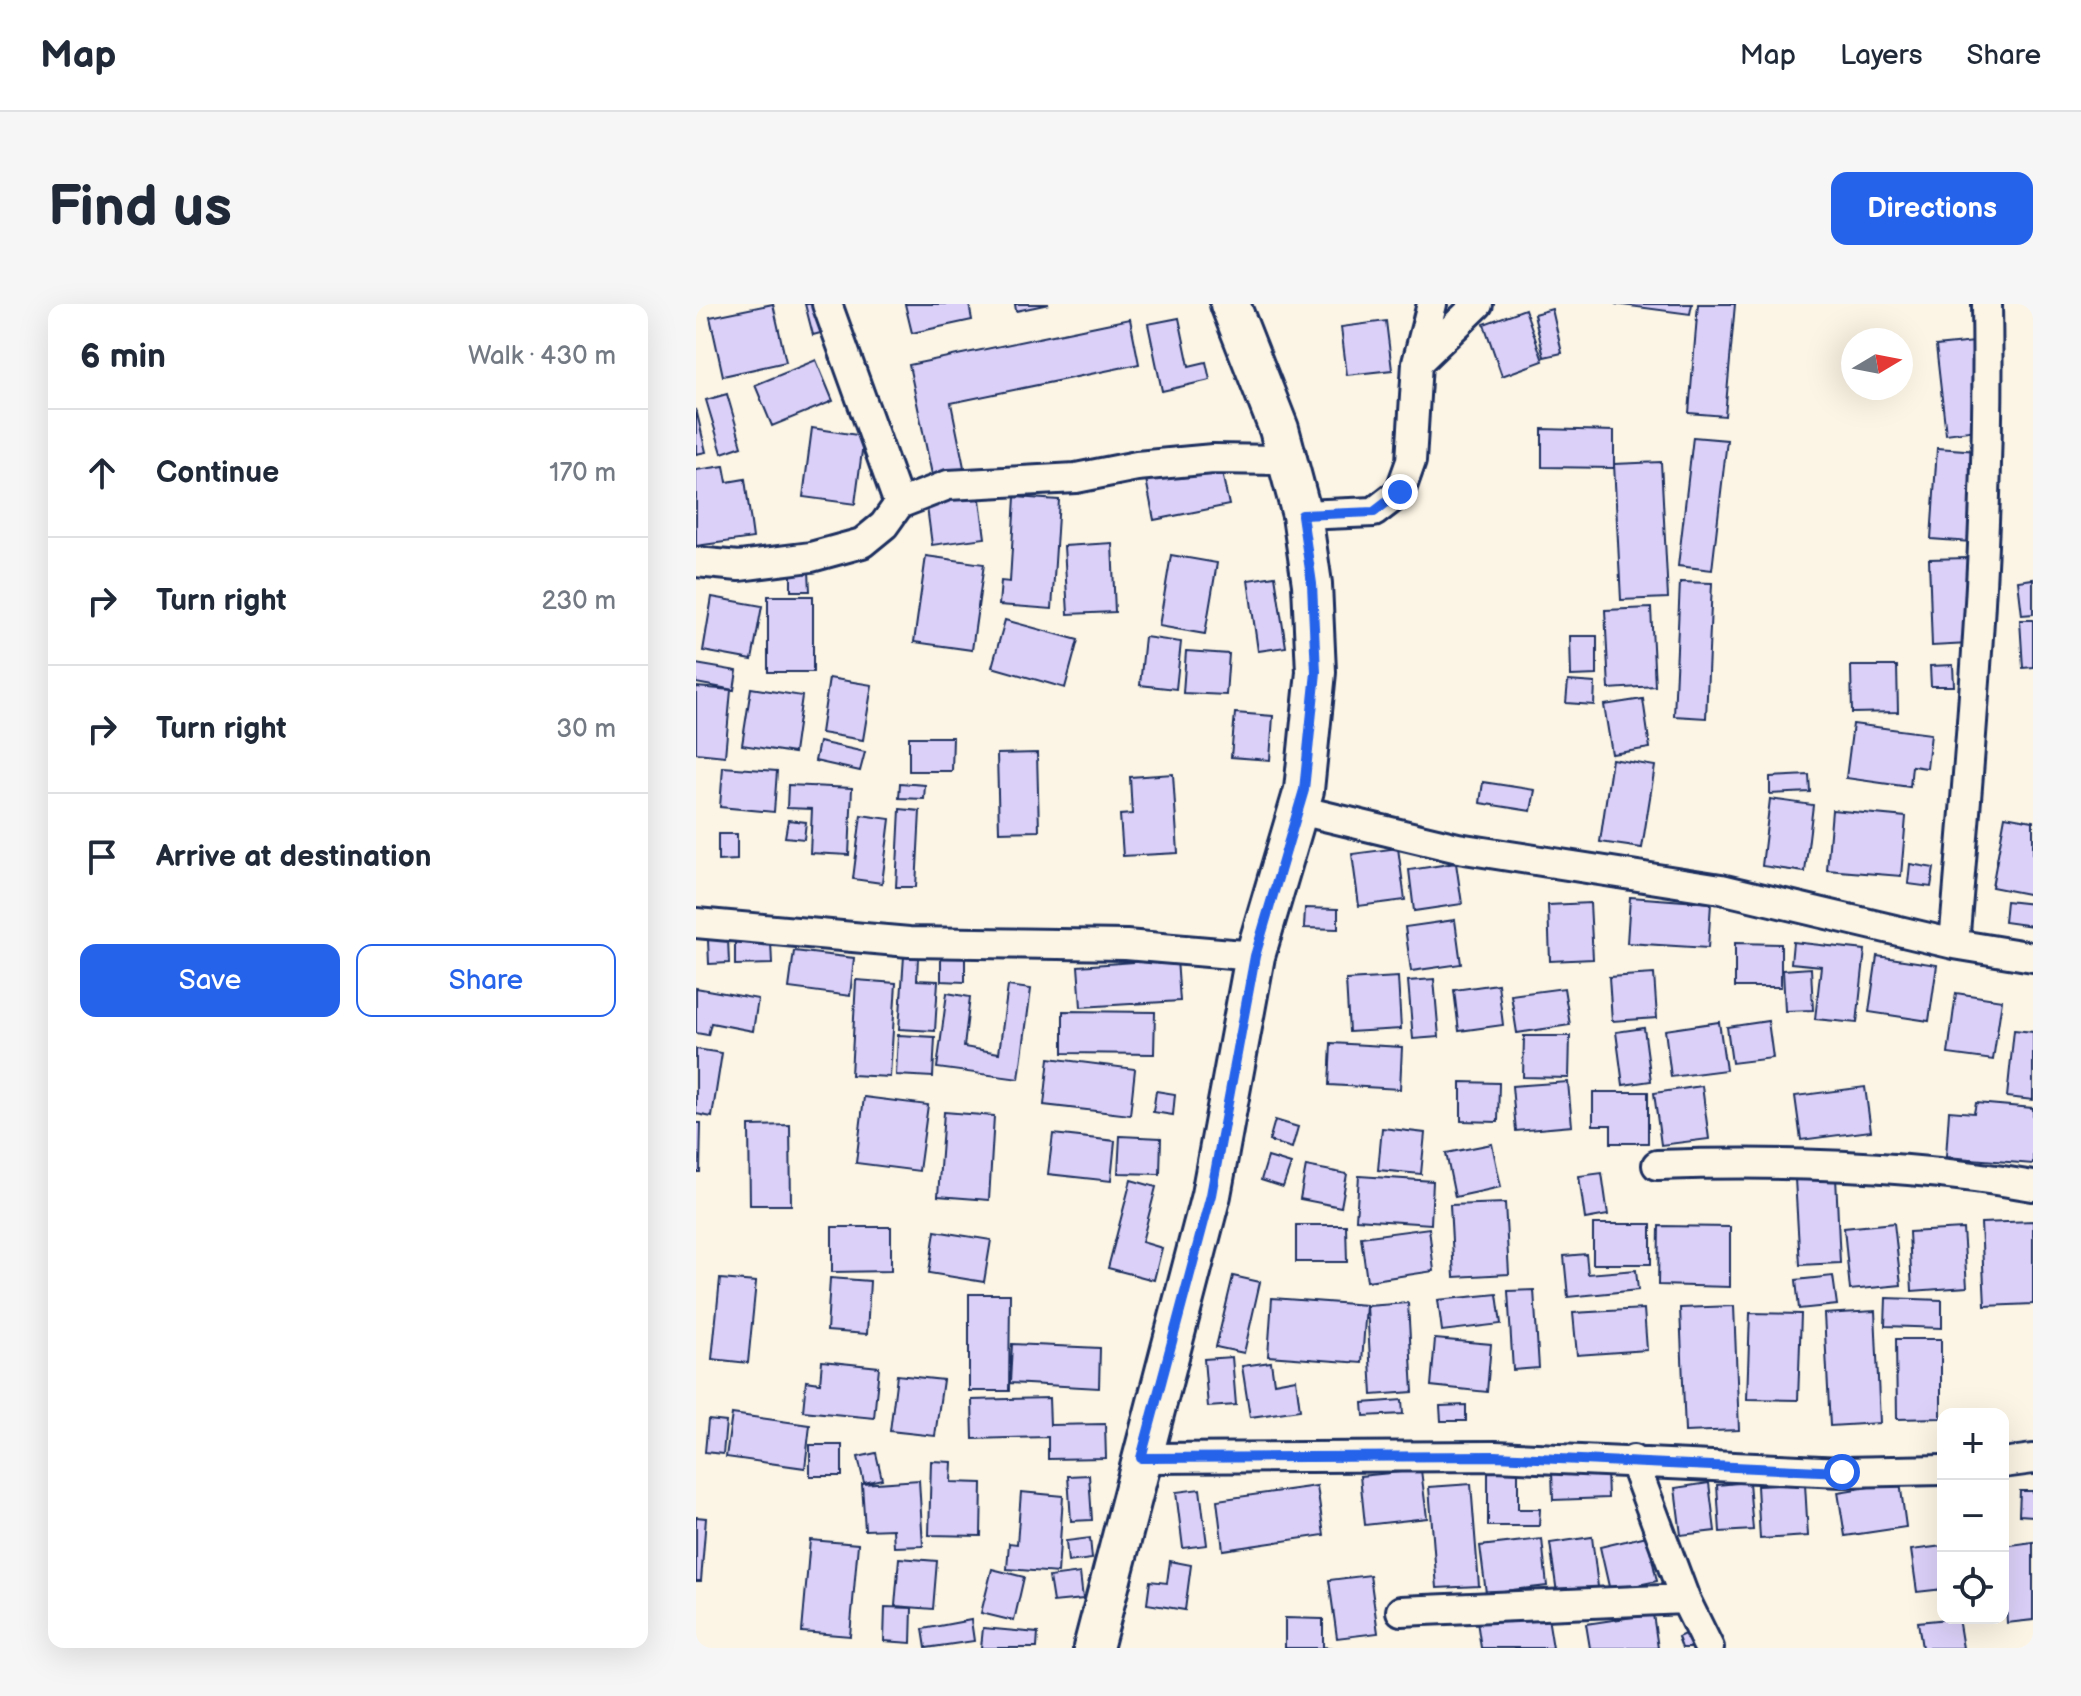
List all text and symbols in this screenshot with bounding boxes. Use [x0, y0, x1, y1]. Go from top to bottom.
text: Map [40, 33, 116, 78]
text: Map [1740, 39, 1796, 72]
text: Layers [1840, 39, 1923, 72]
text: Share [1967, 39, 2041, 72]
button: Directions [1831, 172, 2033, 245]
text: Find us [48, 175, 232, 242]
north arrow [1841, 328, 1913, 400]
text: 6 min [80, 336, 166, 377]
text: Walk · 430 m [468, 341, 616, 372]
icon: ahead [80, 451, 124, 495]
text: Continue [156, 455, 279, 491]
text: 170 m [549, 458, 616, 489]
route end [1382, 474, 1418, 510]
icon: right [80, 579, 124, 623]
text: Turn right [156, 583, 287, 619]
text: 230 m [541, 586, 616, 617]
icon: right [80, 707, 124, 751]
text: Turn right [156, 711, 287, 747]
text: 30 m [556, 714, 616, 745]
icon: arrive [80, 835, 124, 879]
text: Arrive at destination [156, 839, 432, 875]
button: Save [80, 944, 340, 1017]
button: Share [356, 944, 616, 1017]
map controls [1937, 1408, 2009, 1624]
button: + [1937, 1408, 2009, 1480]
route start [1824, 1454, 1860, 1490]
button: − [1937, 1480, 2009, 1552]
button: locate [1937, 1552, 2009, 1624]

